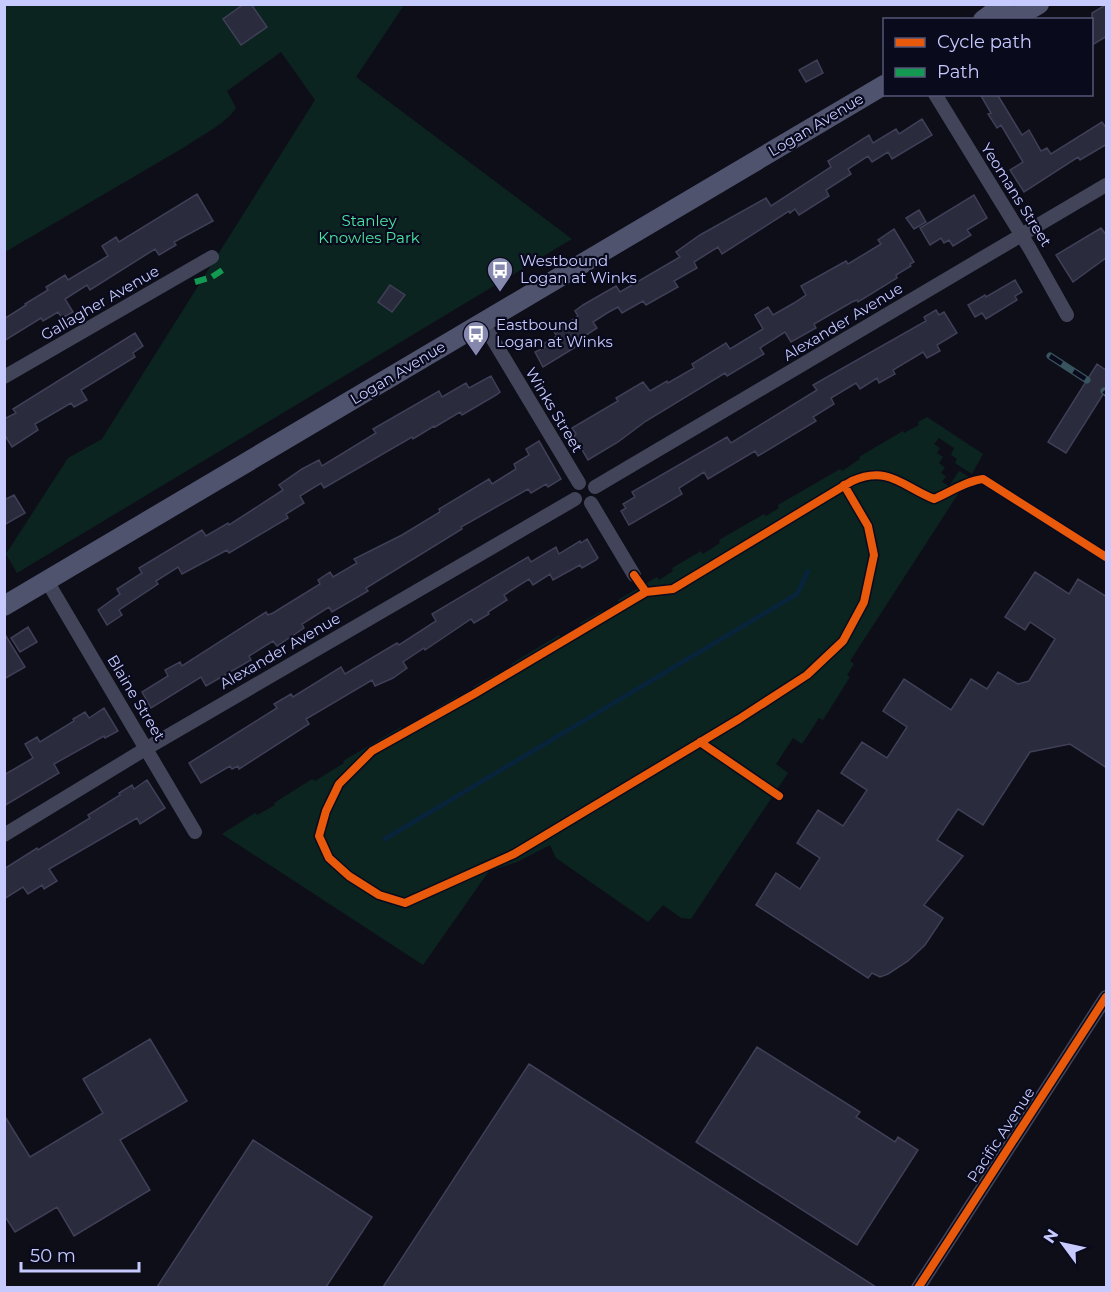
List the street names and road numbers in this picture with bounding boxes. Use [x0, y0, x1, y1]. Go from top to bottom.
street label: Logan Avenue [765, 89, 867, 161]
street label: Yeomans Street [977, 139, 1056, 250]
street label: Gallagher Avenue [37, 261, 162, 344]
street label: Alexander Avenue [779, 278, 906, 365]
street label: Logan Avenue [347, 337, 449, 409]
street label: Winks Street [522, 364, 587, 456]
street label: Alexander Avenue [216, 608, 344, 693]
street label: Blaine Street [103, 651, 169, 744]
street label: Pacific Avenue [963, 1084, 1038, 1186]

